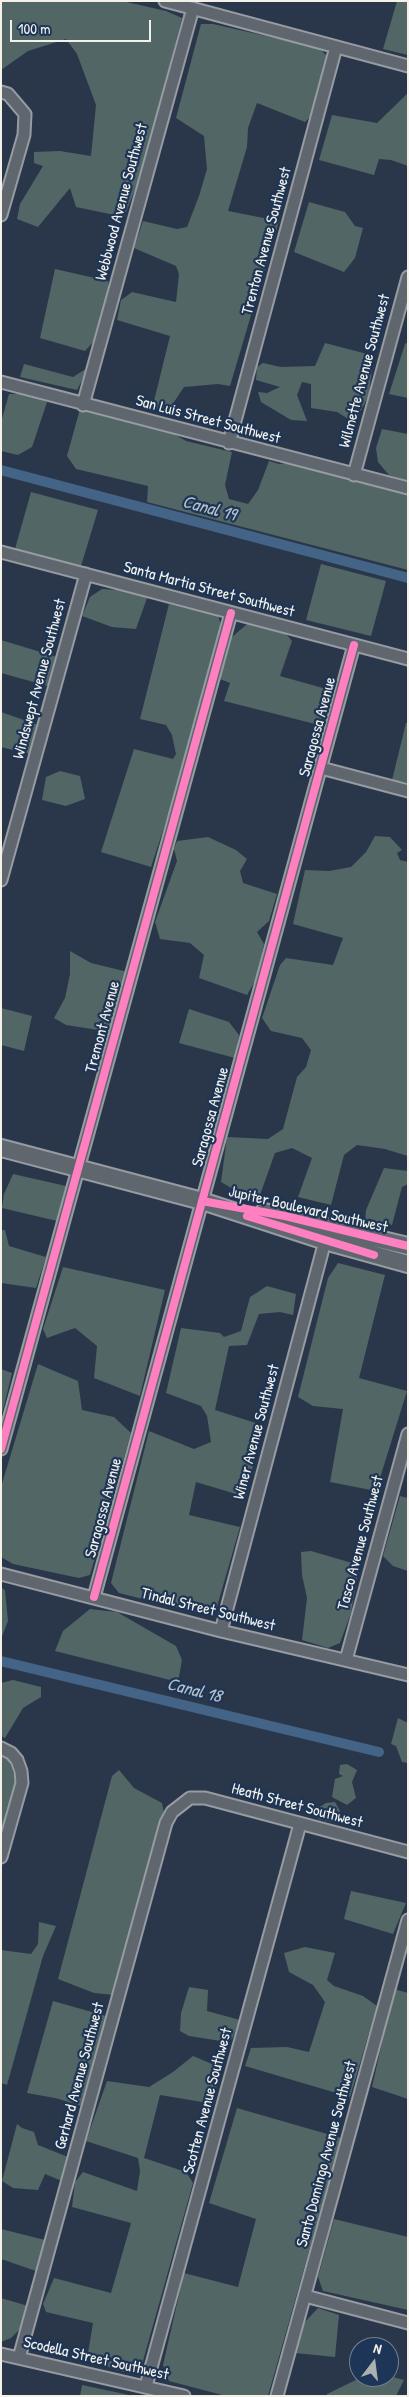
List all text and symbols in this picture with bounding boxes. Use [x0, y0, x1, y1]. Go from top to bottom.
scale bar [12, 10, 154, 42]
text: 100 m [18, 18, 51, 39]
street label: Webbwood Avenue Southwest [92, 121, 152, 283]
street label: Trenton Avenue Southwest [238, 165, 296, 317]
street label: Wilmette Avenue Southwest [335, 292, 395, 450]
street label: San Luis Street Southwest [134, 391, 282, 449]
water label: Canal 19 [180, 492, 238, 526]
street label: Santa Martia Street Southwest [121, 558, 297, 622]
street label: Windswept Avenue Southwest [9, 597, 71, 761]
street label: Saragossa Avenue [295, 675, 341, 779]
street label: Tremont Avenue [82, 979, 124, 1075]
street label: Saragossa Avenue [188, 1065, 234, 1169]
street label: Jupiter Boulevard Southwest [227, 1182, 389, 1238]
street label: Winer Avenue Southwest [230, 1362, 284, 1502]
street label: Saragossa Avenue [81, 1456, 127, 1560]
street label: Tasco Avenue Southwest [334, 1474, 388, 1612]
street label: Tindal Street Southwest [139, 1584, 277, 1636]
water label: Canal 18 [165, 1674, 223, 1708]
street label: Heath Street Southwest [229, 1779, 365, 1833]
street label: Gerhard Avenue Southwest [51, 2000, 109, 2152]
street label: Scotten Avenue Southwest [179, 2026, 237, 2176]
street label: Santo Domingo Avenue Southwest [293, 2059, 361, 2249]
street label: Scodella Street Southwest [22, 2333, 170, 2385]
north arrow [349, 2337, 399, 2387]
text: N [372, 2338, 384, 2358]

